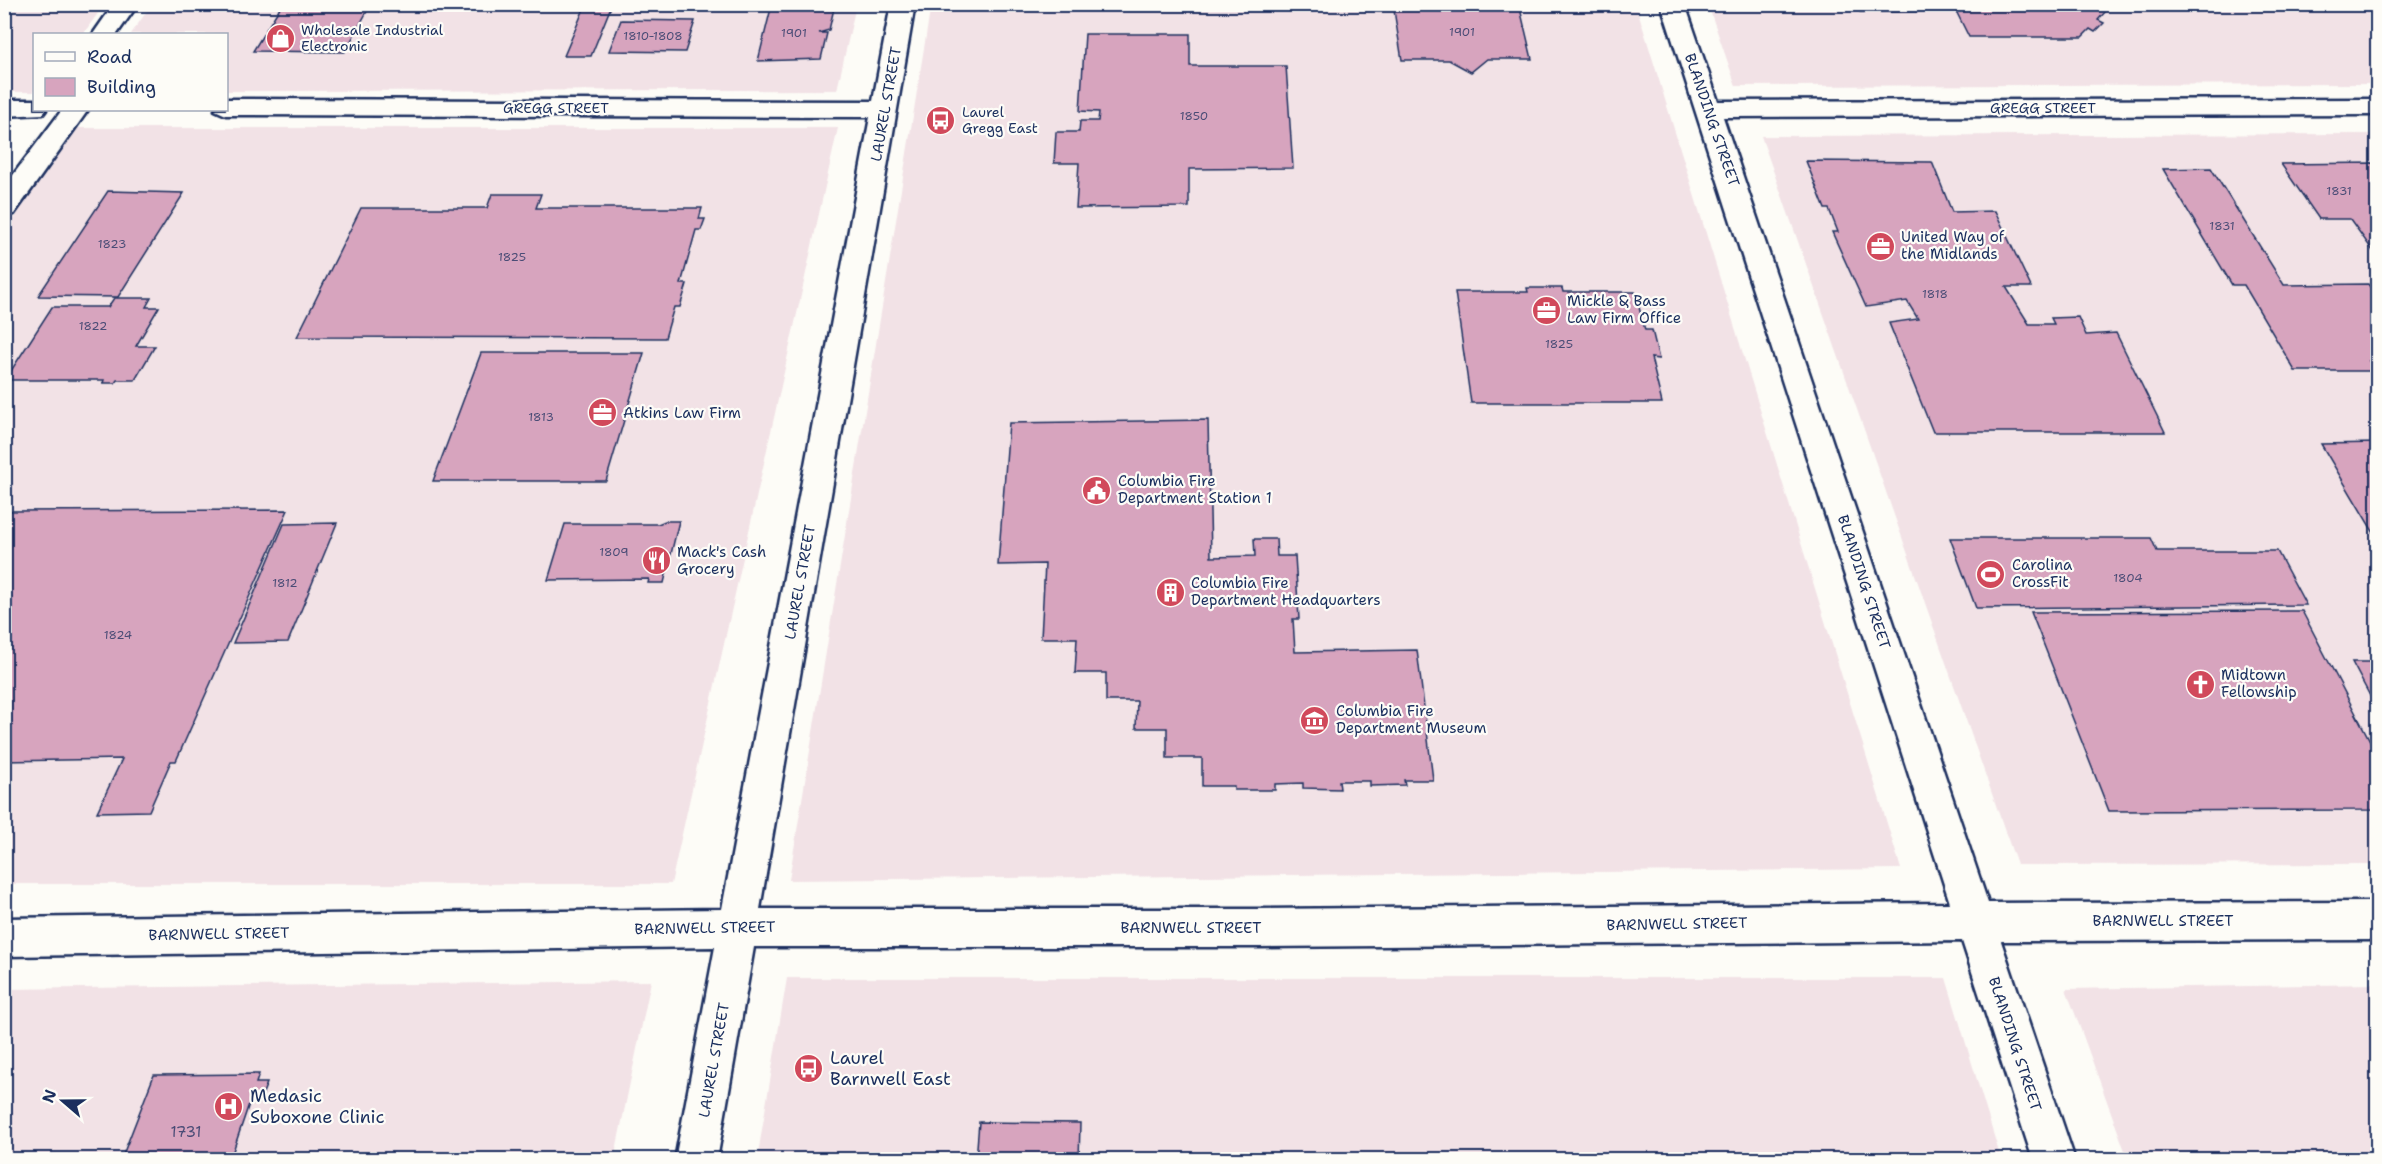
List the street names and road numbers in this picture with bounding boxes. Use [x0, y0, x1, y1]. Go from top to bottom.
street label: LAUREL STREET [866, 45, 906, 163]
street label: BLANDING STREET [1680, 51, 1744, 189]
street label: GREGG STREET [503, 99, 609, 117]
street label: GREGG STREET [1990, 99, 2096, 117]
street label: BLANDING STREET [1833, 512, 1895, 652]
street label: LAUREL STREET [780, 523, 820, 641]
street label: BARNWELL STREET [2092, 911, 2234, 931]
street label: BARNWELL STREET [1606, 913, 1748, 935]
street label: BARNWELL STREET [634, 917, 776, 939]
street label: BARNWELL STREET [1120, 918, 1262, 938]
street label: BARNWELL STREET [148, 923, 290, 945]
street label: BLANDING STREET [1984, 974, 2046, 1114]
street label: LAUREL STREET [694, 1001, 734, 1119]

